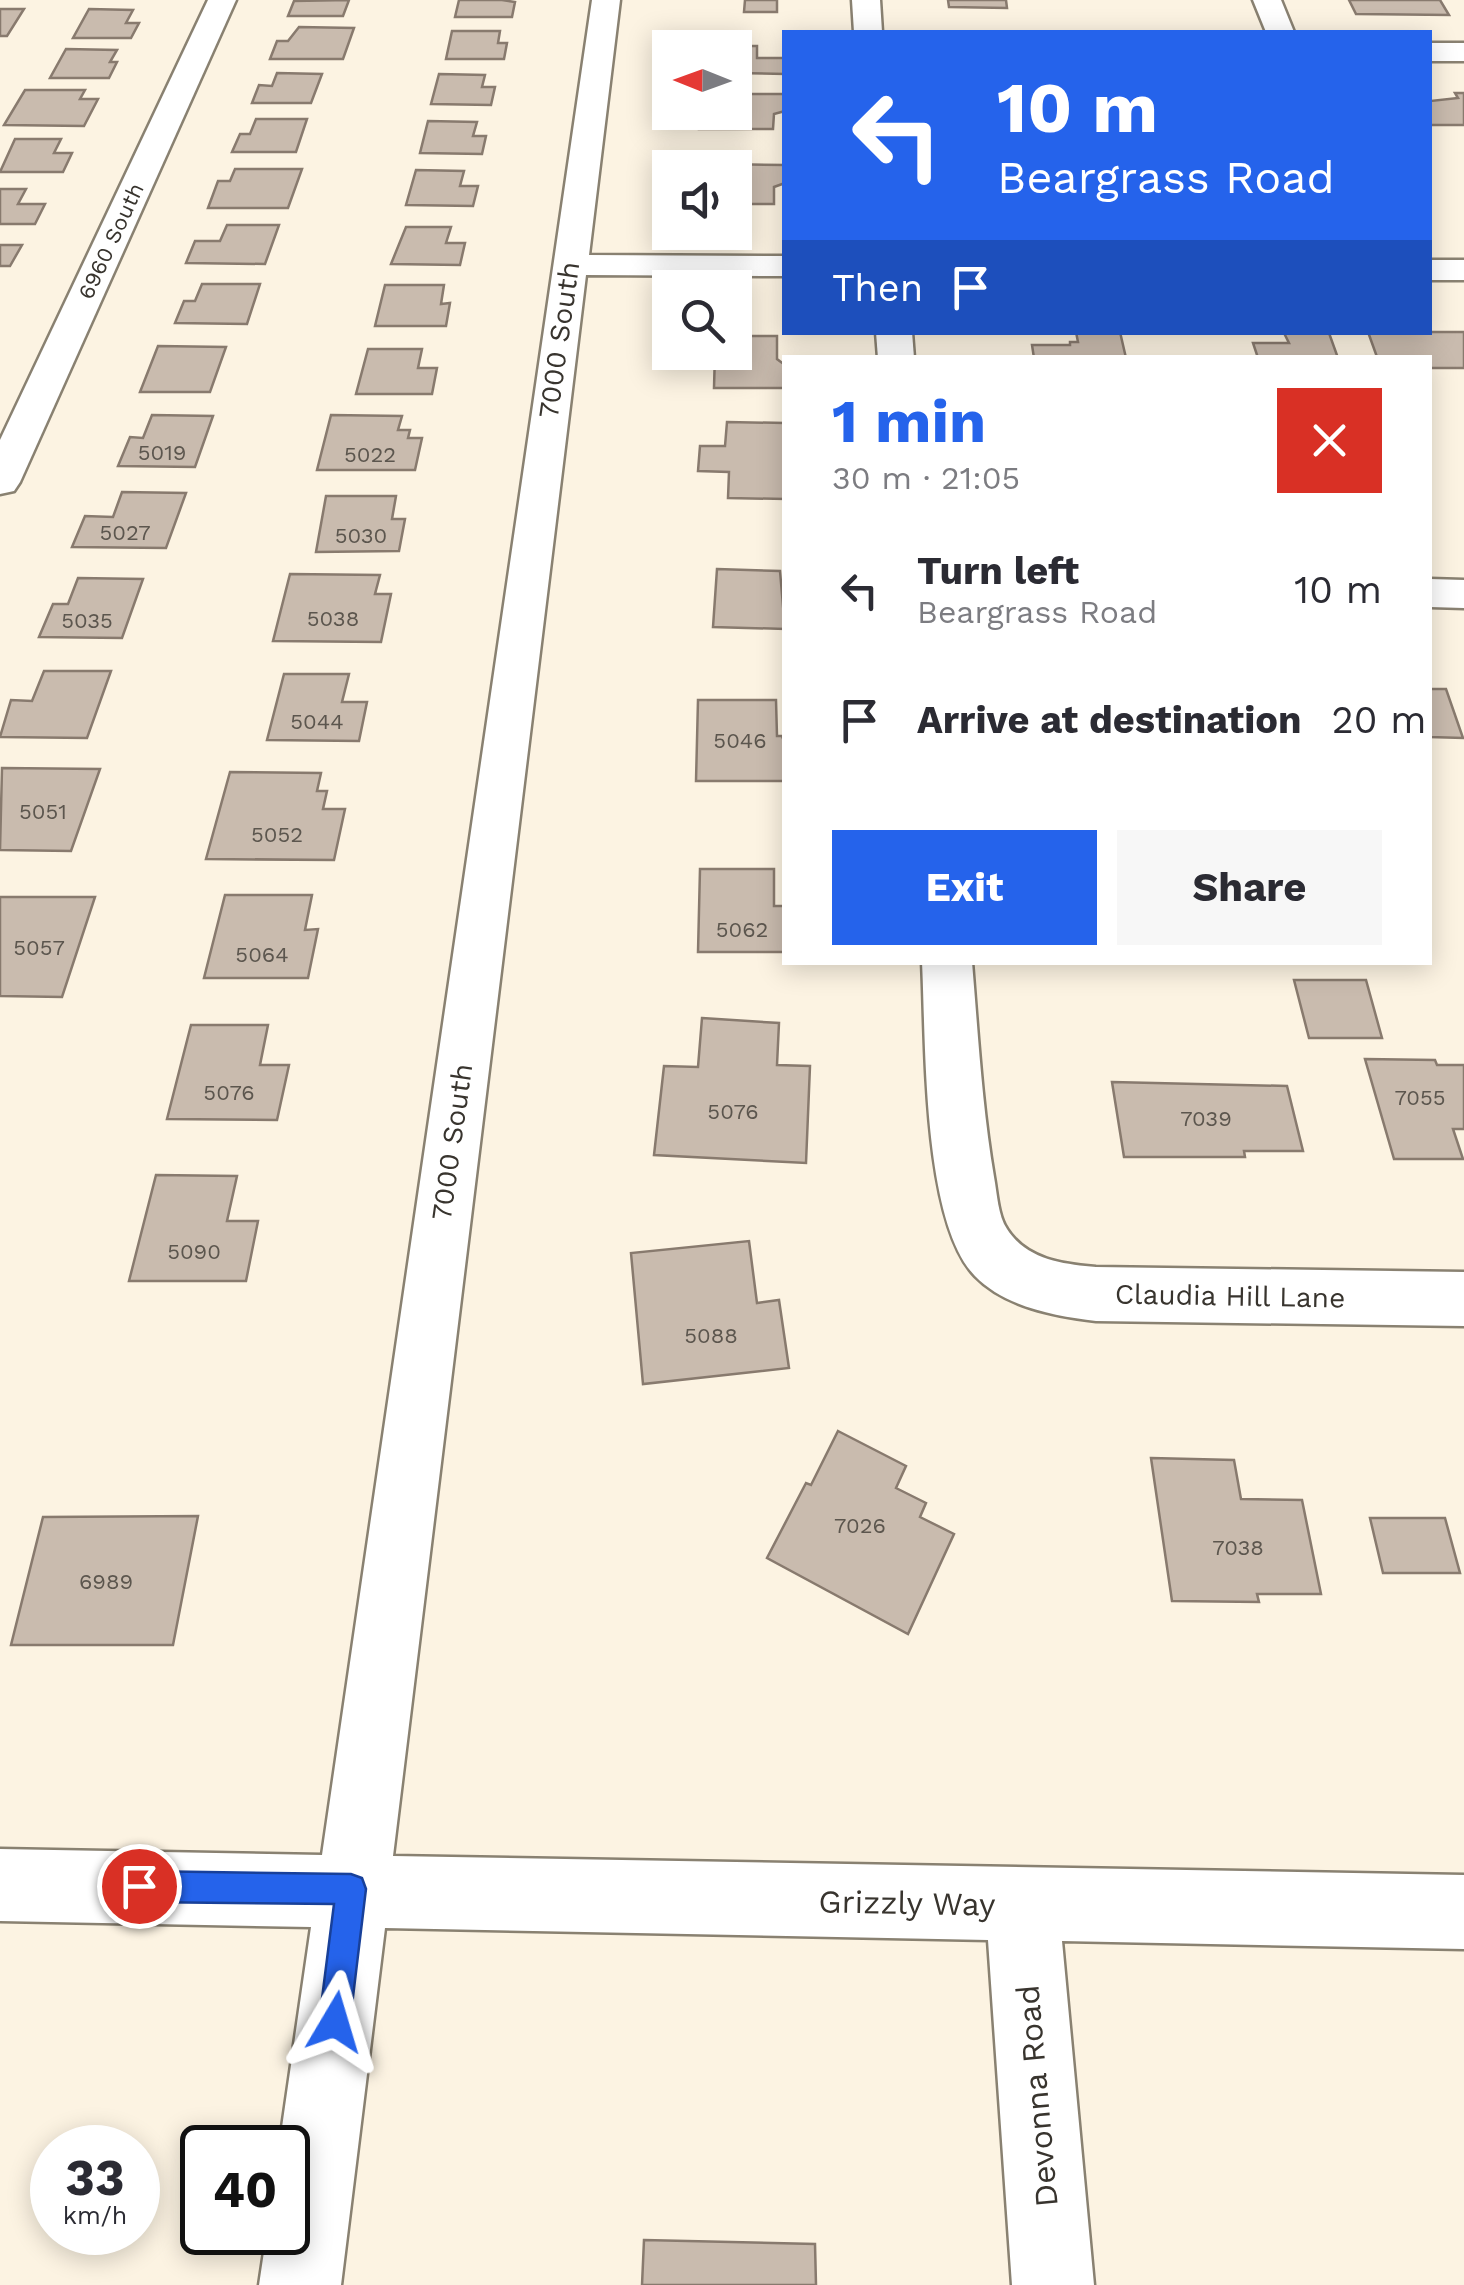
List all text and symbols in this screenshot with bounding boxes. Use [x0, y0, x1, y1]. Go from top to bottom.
north arrow [652, 30, 752, 130]
map controls [652, 30, 752, 370]
text: 10 m [997, 67, 1158, 149]
icon: left [832, 70, 962, 200]
button: sound [652, 150, 752, 250]
text: Beargrass Road [997, 151, 1335, 204]
street label: 6960 South [73, 179, 149, 303]
street label: 7000 South [532, 259, 586, 421]
icon: arrive [943, 260, 998, 315]
text: Then [832, 266, 923, 310]
button: search [652, 270, 752, 370]
text: 1 min [832, 386, 986, 457]
button: close [1277, 388, 1382, 493]
house number: 5019 [138, 440, 186, 465]
house number: 5022 [344, 442, 396, 467]
text: 30 m · 21:05 [832, 459, 1020, 497]
house number: 5027 [99, 520, 151, 545]
house number: 5030 [335, 523, 387, 548]
text: Turn left [917, 549, 1079, 593]
icon: left [832, 563, 887, 618]
text: 10 m [1294, 568, 1382, 612]
text: Beargrass Road [917, 593, 1157, 631]
house number: 5038 [307, 606, 359, 631]
house number: 5035 [61, 608, 113, 633]
icon: arrive [832, 693, 887, 748]
text: Arrive at destination [917, 698, 1302, 742]
text: 20 m [1332, 698, 1427, 742]
house number: 5044 [290, 709, 344, 734]
house number: 5046 [713, 728, 767, 753]
house number: 5051 [19, 799, 67, 824]
house number: 5052 [251, 822, 303, 847]
button: Exit [832, 830, 1097, 945]
button: Share [1117, 830, 1382, 945]
house number: 5062 [716, 917, 768, 942]
house number: 5057 [13, 935, 65, 960]
house number: 5064 [235, 942, 289, 967]
street label: 7000 South [425, 1061, 479, 1223]
house number: 5076 [203, 1080, 255, 1105]
house number: 7055 [1394, 1085, 1446, 1110]
house number: 5076 [707, 1099, 759, 1124]
house number: 7039 [1180, 1106, 1232, 1131]
house number: 5090 [167, 1239, 221, 1264]
street label: Claudia Hill Lane [1115, 1277, 1345, 1315]
house number: 5088 [684, 1323, 738, 1348]
house number: 7026 [834, 1513, 886, 1538]
house number: 7038 [1212, 1535, 1264, 1560]
house number: 6989 [79, 1569, 133, 1594]
pin [97, 1844, 182, 1929]
icon: arrive [112, 1859, 167, 1914]
street label: Grizzly Way [818, 1882, 996, 1924]
position arrow [283, 1970, 387, 2074]
street label: Devonna Road [1008, 1983, 1066, 2209]
speed limit sign: 40 [180, 2125, 310, 2255]
text: 33 [65, 2148, 125, 2207]
text: km/h [63, 2201, 127, 2230]

